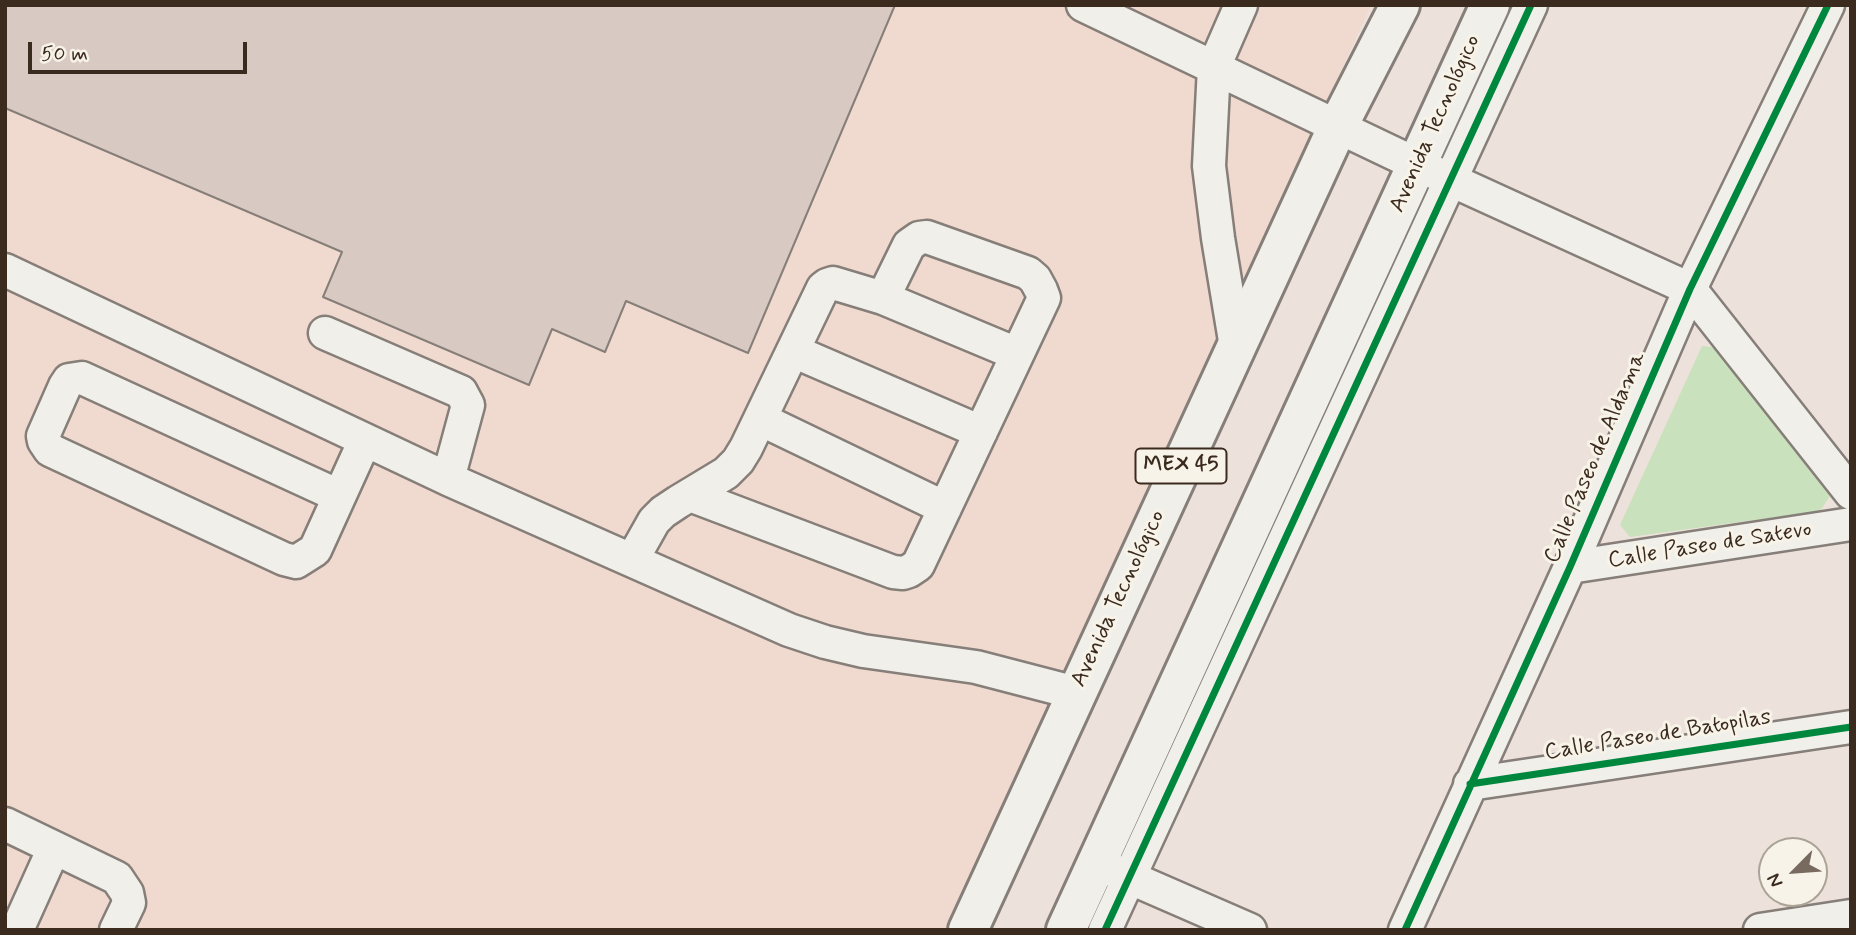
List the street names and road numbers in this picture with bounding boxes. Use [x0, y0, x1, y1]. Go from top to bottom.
street label: Avenida Tecnológico [1384, 31, 1488, 217]
street label: Calle Paseo de Aldama [1539, 348, 1653, 568]
road number: MEX 45 [1136, 448, 1226, 484]
street label: Avenida Tecnológico [1066, 506, 1172, 692]
street label: Calle Paseo de Satevo [1606, 516, 1814, 576]
street label: Calle Paseo de Batopilas [1543, 704, 1773, 768]

